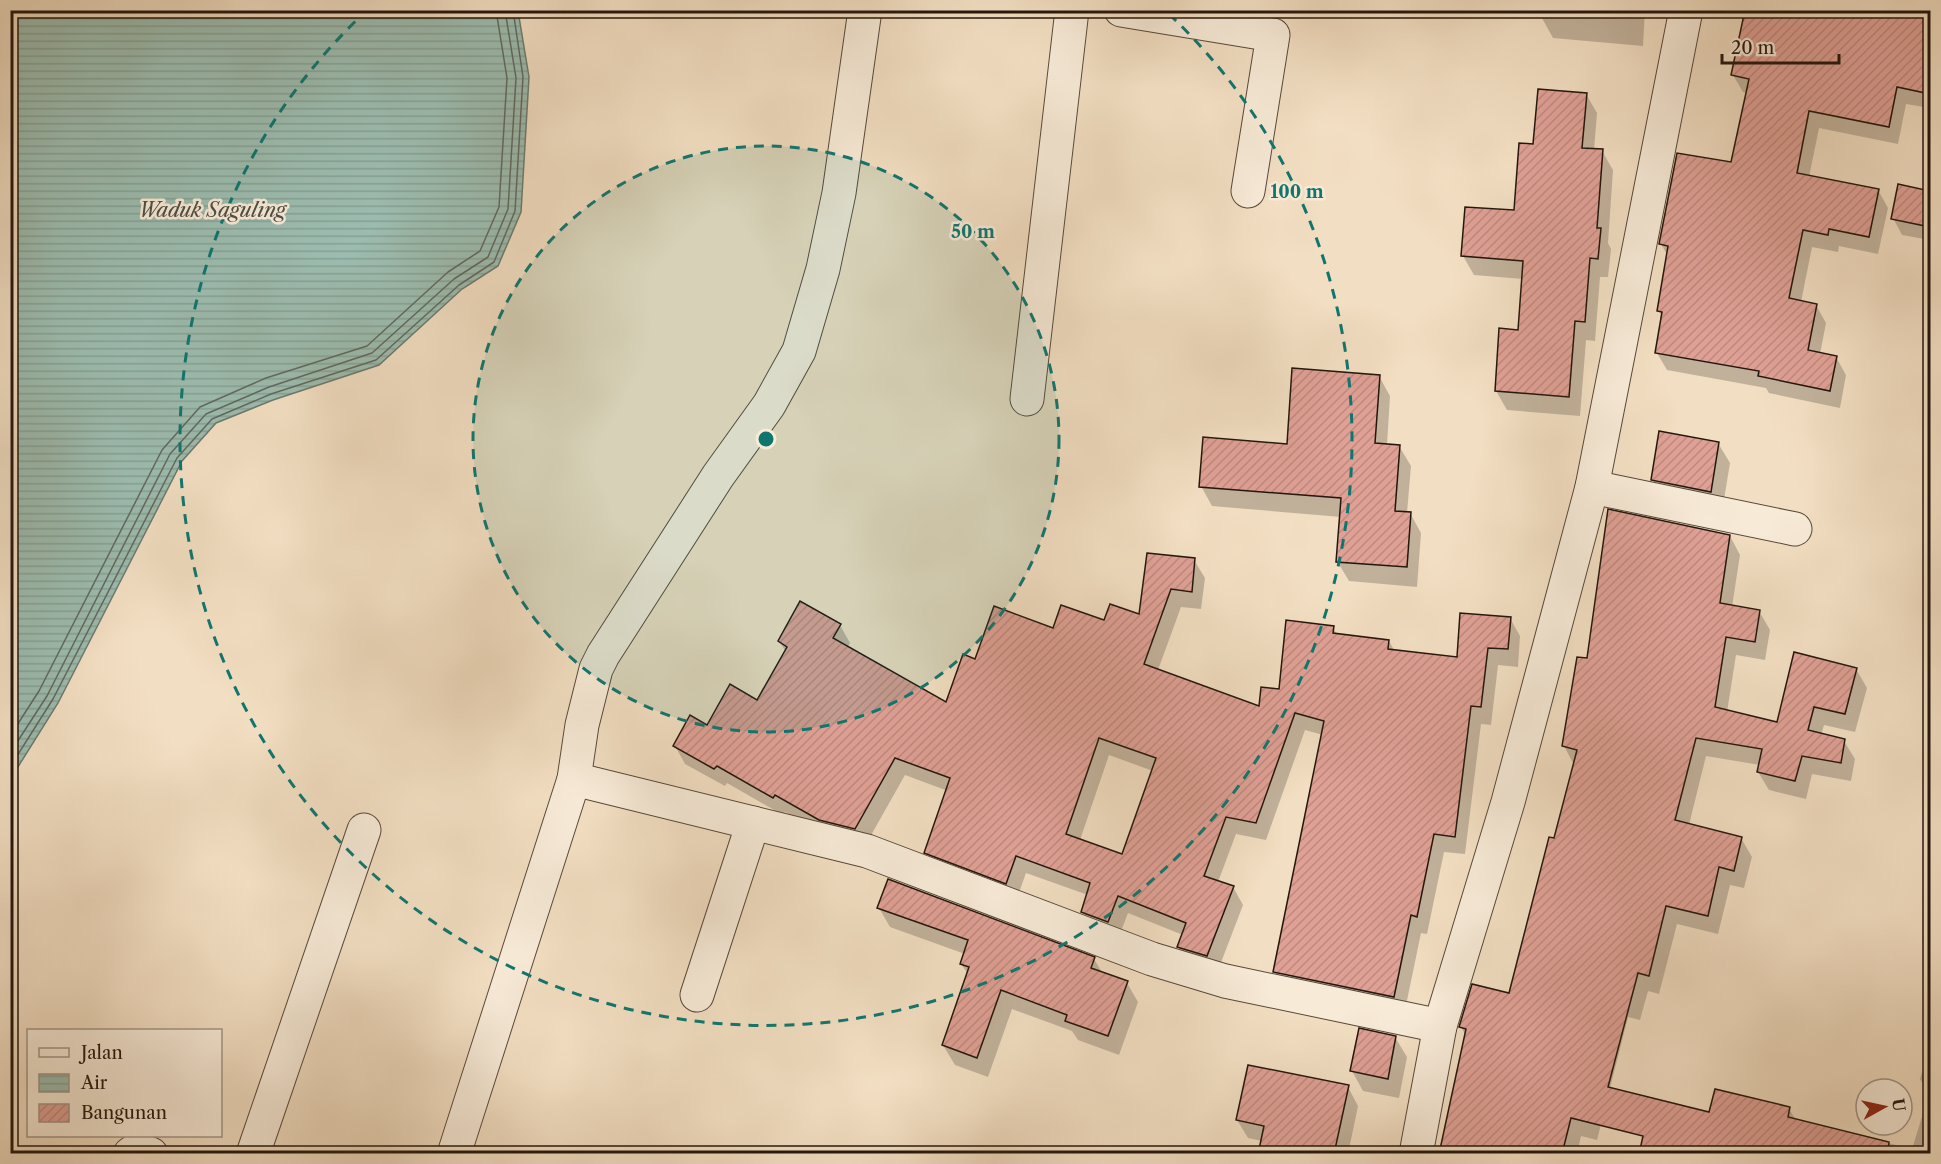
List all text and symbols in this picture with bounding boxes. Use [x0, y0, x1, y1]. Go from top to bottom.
scale bar [1722, 27, 1839, 65]
text: 20 m [1731, 37, 1775, 59]
text: 100 m [1270, 181, 1324, 203]
water label: Waduk Saguling [138, 198, 287, 222]
text: 50 m [951, 221, 995, 243]
centre of rings [756, 429, 776, 449]
legend [27, 1029, 222, 1137]
text: Jalan [78, 1042, 123, 1064]
text: Air [80, 1072, 108, 1094]
north arrow [1854, 1077, 1914, 1137]
text: U [1888, 1097, 1910, 1113]
text: Bangunan [81, 1102, 167, 1124]

